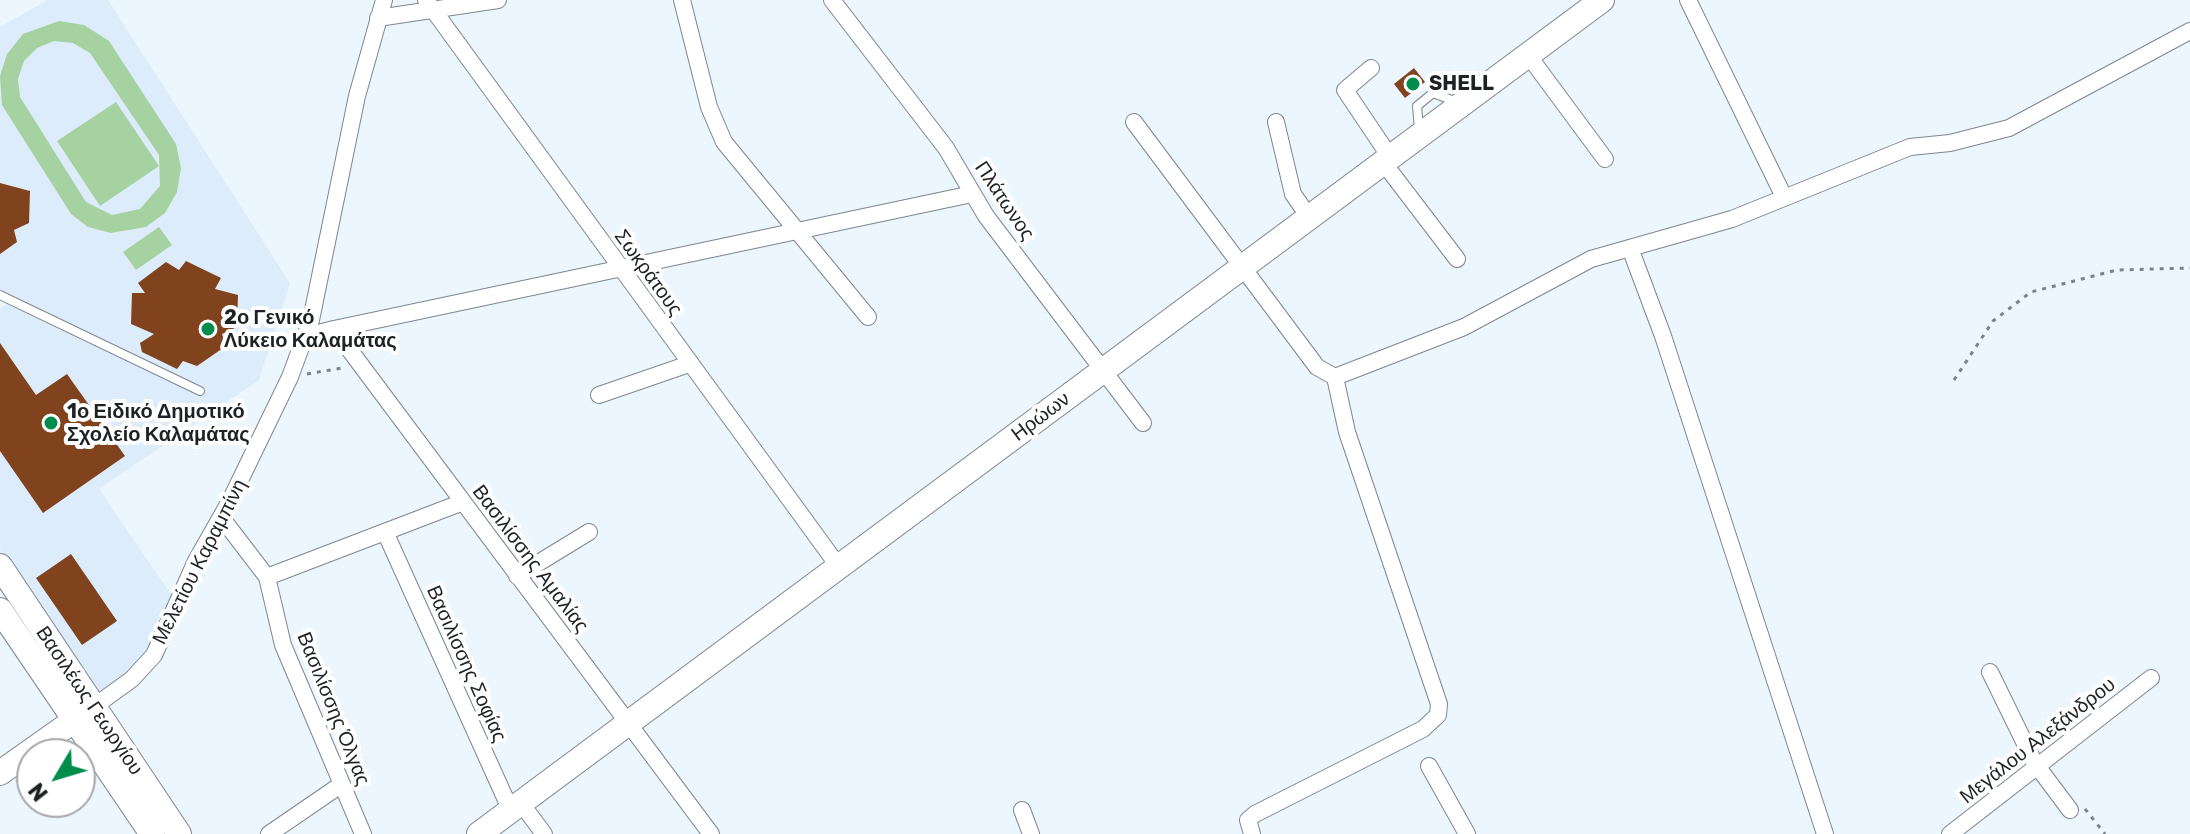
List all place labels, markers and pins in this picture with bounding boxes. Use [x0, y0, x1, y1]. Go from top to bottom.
place label: SHELL [1429, 72, 1494, 96]
marker: SHELL [1404, 75, 1422, 93]
place label: 2ο Γενικό Λύκειο Καλαμάτας [224, 306, 397, 353]
marker: 2ο Γενικό Λύκειο Καλαμάτας [199, 320, 217, 338]
place label: 1ο Ειδικό Δημοτικό Σχολείο Καλαμάτας [67, 400, 250, 447]
marker: 1ο Ειδικό Δημοτικό Σχολείο Καλαμάτας [42, 414, 60, 432]

